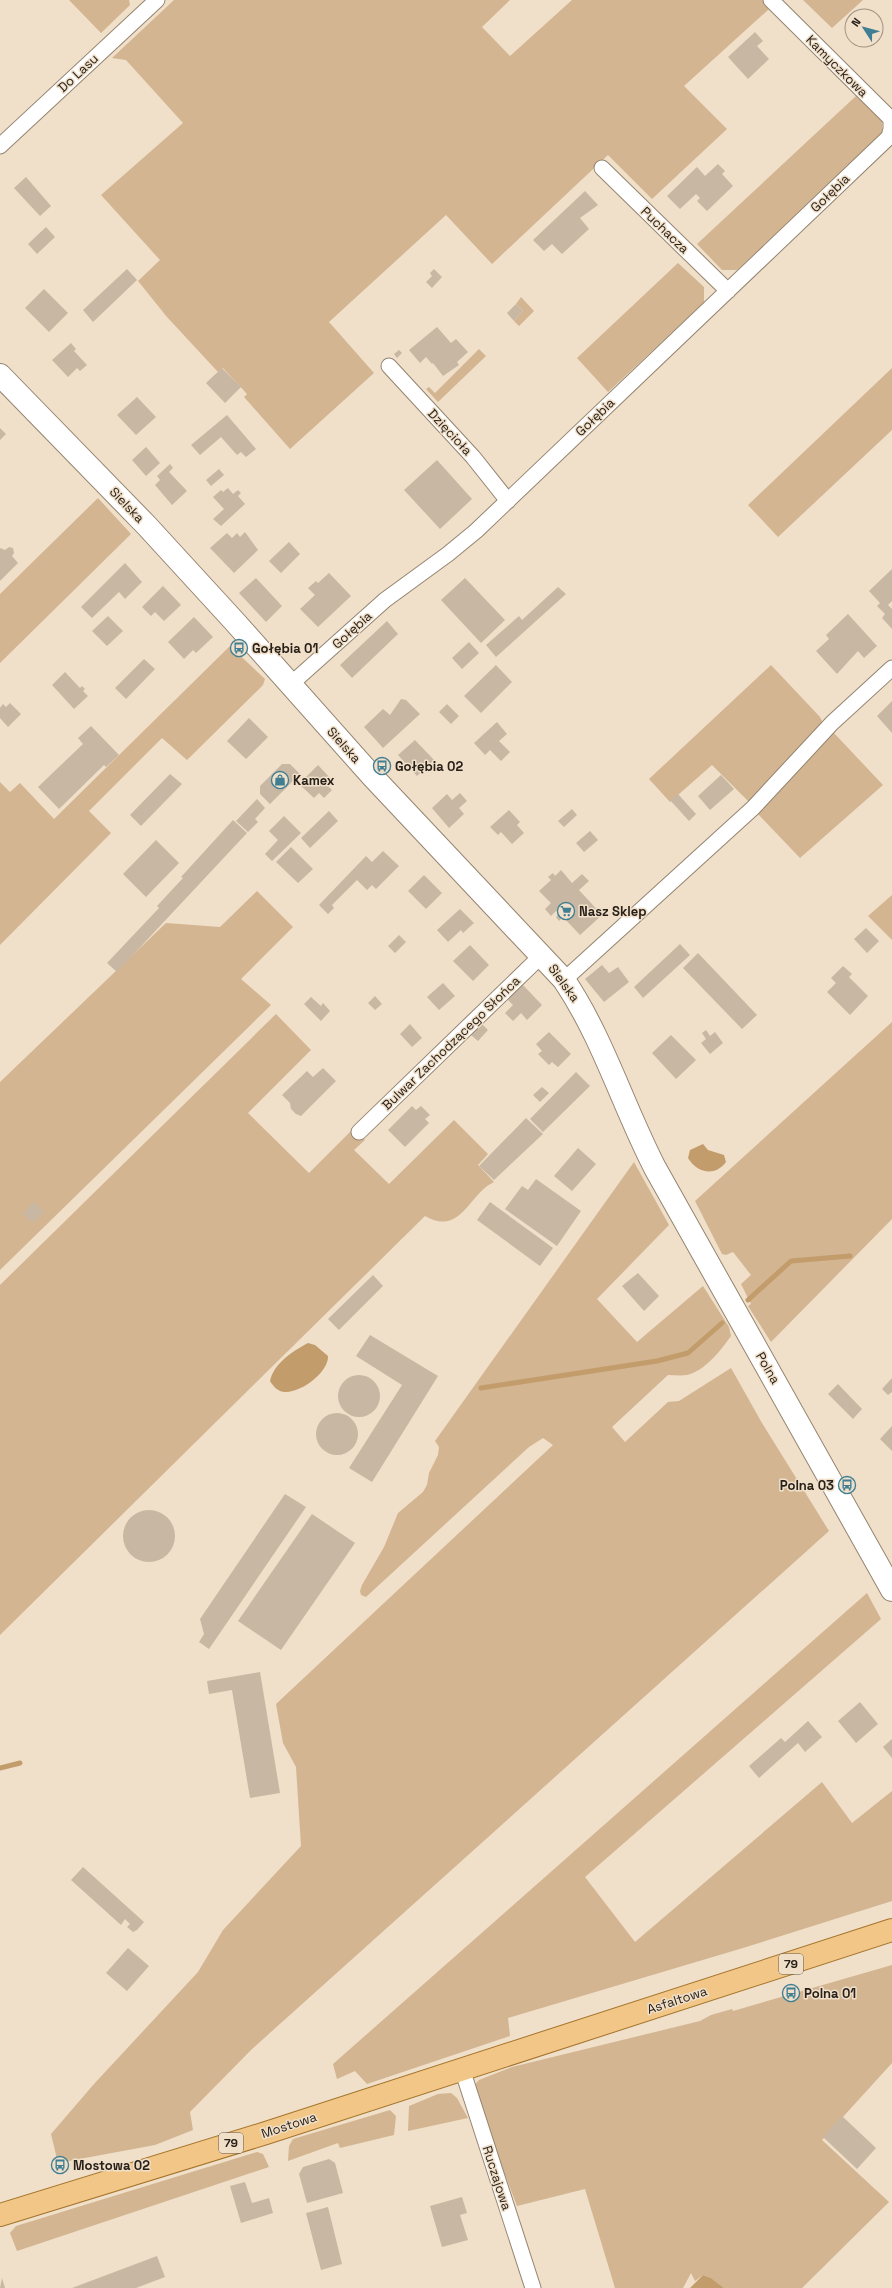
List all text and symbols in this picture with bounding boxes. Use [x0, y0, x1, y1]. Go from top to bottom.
north arrow [844, 8, 884, 48]
text: N [848, 15, 864, 29]
street label: Kamyczkowa [802, 31, 872, 101]
street label: Do Lasu [54, 50, 102, 96]
street label: Gołębia [807, 170, 854, 216]
street label: Puchacza [637, 203, 693, 258]
street label: Gołębia [572, 394, 619, 440]
street label: Dzięcioła [424, 405, 476, 459]
street label: Sielska [106, 484, 148, 527]
street label: Gołębia [328, 607, 376, 652]
bus stop icon: Gołębia 01 [229, 638, 249, 658]
place label: Gołębia 01 [252, 640, 319, 657]
street label: Sielska [323, 723, 365, 767]
bus stop icon: Gołębia 02 [372, 756, 392, 776]
place label: Gołębia 02 [395, 758, 464, 775]
shop icon: Kamex [270, 770, 290, 790]
place label: Kamex [293, 772, 335, 789]
supermarket icon: Nasz Sklep [556, 901, 576, 921]
place label: Nasz Sklep [579, 903, 646, 920]
street label: Sielska [544, 961, 584, 1006]
street label: Bulwar Zachodzącego Słońca [378, 972, 524, 1114]
street label: Polna [752, 1349, 784, 1388]
bus stop icon: Polna 03 [837, 1475, 857, 1495]
place label: Polna 03 [780, 1477, 834, 1494]
road number: 79 [779, 1954, 803, 1974]
street label: Asfaltowa [645, 1982, 710, 2018]
bus stop icon: Polna 01 [781, 1983, 801, 2003]
place label: Polna 01 [804, 1985, 856, 2002]
street label: Mostowa [259, 2108, 319, 2142]
road number: 79 [219, 2133, 243, 2153]
street label: Ruczajowa [479, 2144, 516, 2213]
bus stop icon: Mostowa 02 [50, 2155, 70, 2175]
place label: Mostowa 02 [73, 2157, 150, 2174]

